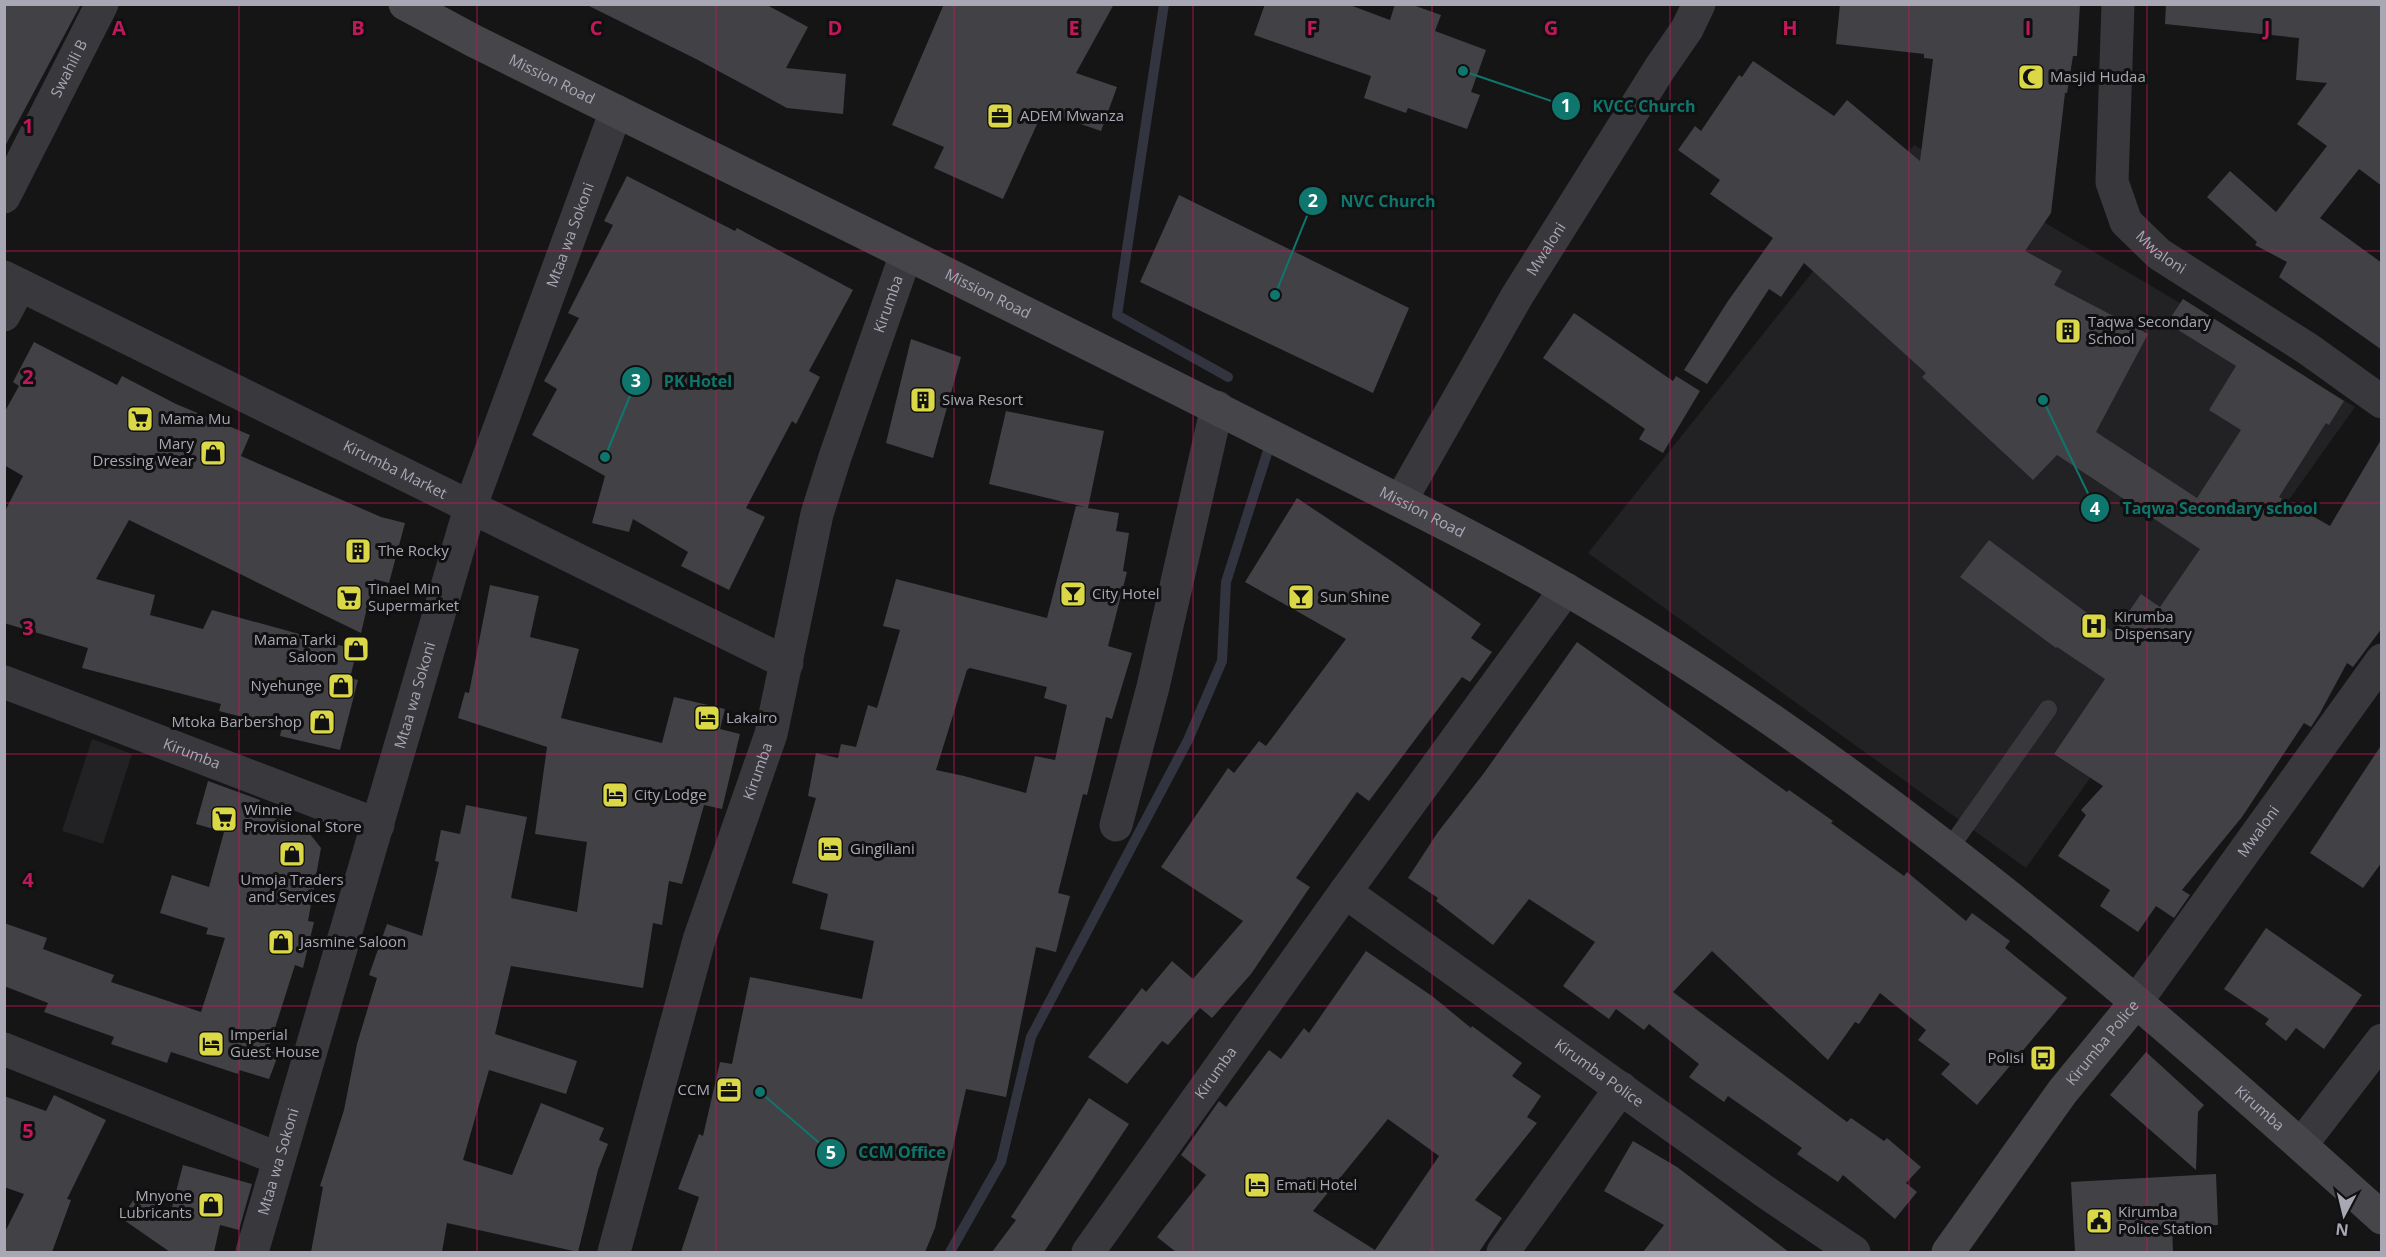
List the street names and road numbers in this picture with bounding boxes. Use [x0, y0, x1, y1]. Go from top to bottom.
street label: Swahili B [45, 36, 91, 101]
street label: Mission Road [506, 49, 598, 108]
street label: Mtaa wa Sokoni [541, 179, 598, 290]
street label: Mwaloni [1521, 218, 1570, 279]
street label: Mwaloni [2132, 226, 2190, 278]
street label: Mission Road [942, 263, 1035, 323]
street label: Kirumba [868, 272, 907, 335]
street label: Kirumba Market [340, 435, 451, 503]
street label: Mission Road [1376, 481, 1469, 541]
street label: Mtaa wa Sokoni [389, 639, 439, 751]
street label: Kirumba [161, 733, 224, 773]
street label: Kirumba [738, 740, 776, 803]
street label: Mwaloni [2232, 801, 2283, 861]
street label: Kirumba Police [2061, 995, 2143, 1089]
street label: Kirumba Police [1551, 1034, 1648, 1111]
street label: Kirumba [1190, 1042, 1241, 1102]
street label: Kirumba [2231, 1080, 2289, 1135]
street label: Mtaa wa Sokoni [252, 1106, 303, 1217]

